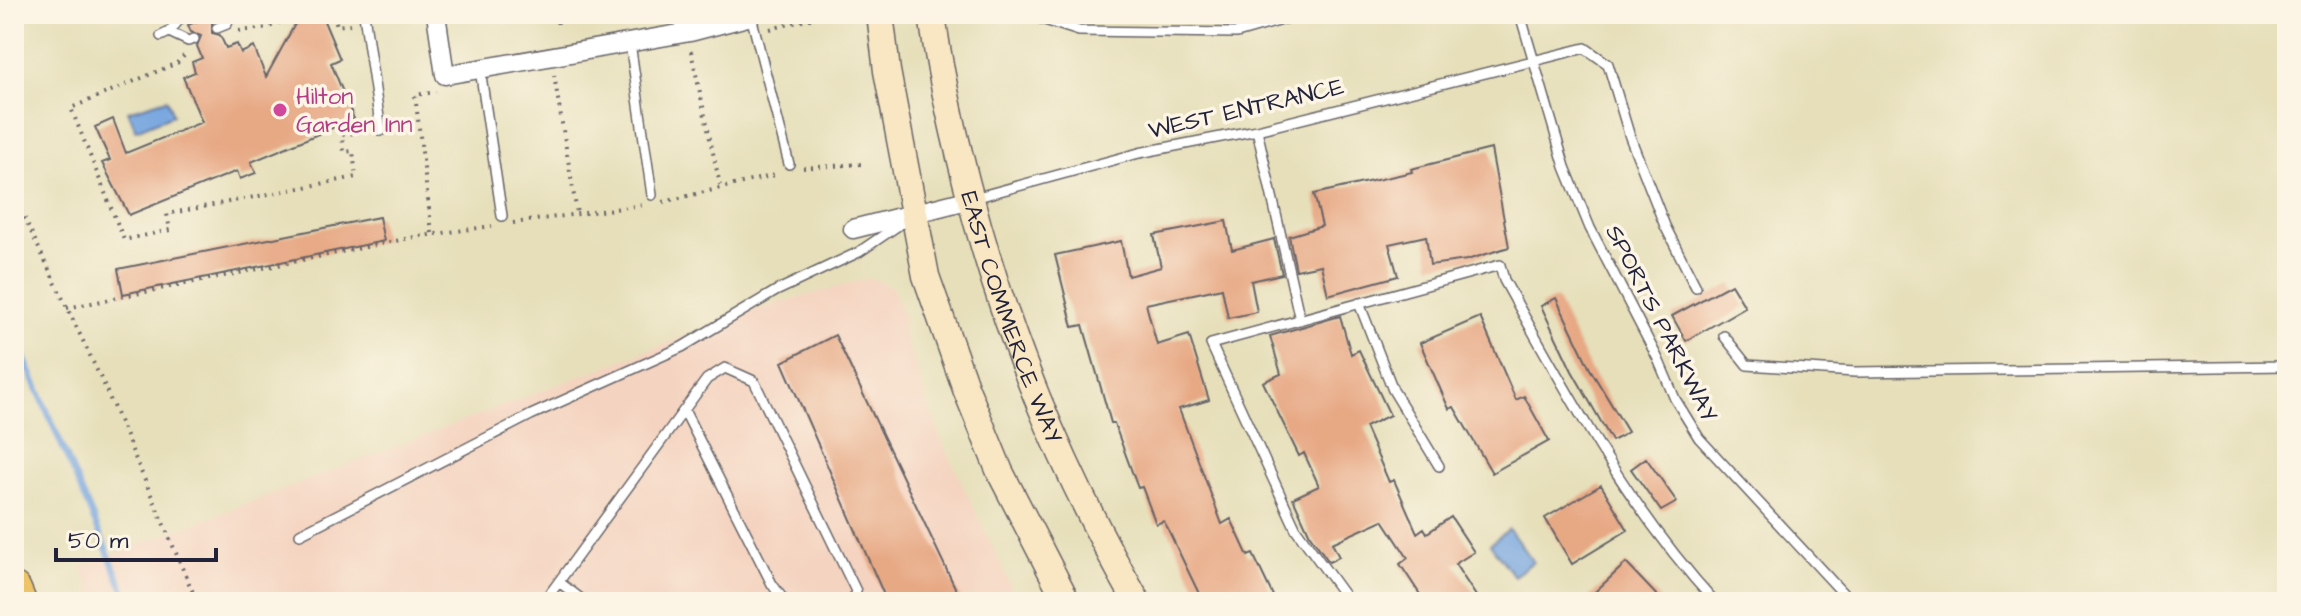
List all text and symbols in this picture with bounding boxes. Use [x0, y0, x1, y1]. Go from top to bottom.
street label: WEST ENTRANCE [1145, 70, 1347, 148]
place label: Hilton Garden Inn [296, 80, 413, 142]
marker: Hilton Garden Inn [271, 101, 289, 119]
street label: EAST COMMERCE WAY [951, 188, 1071, 449]
street label: SPORTS PARKWAY [1597, 219, 1726, 428]
scale bar [56, 512, 216, 562]
text: 50 m [68, 524, 129, 558]

